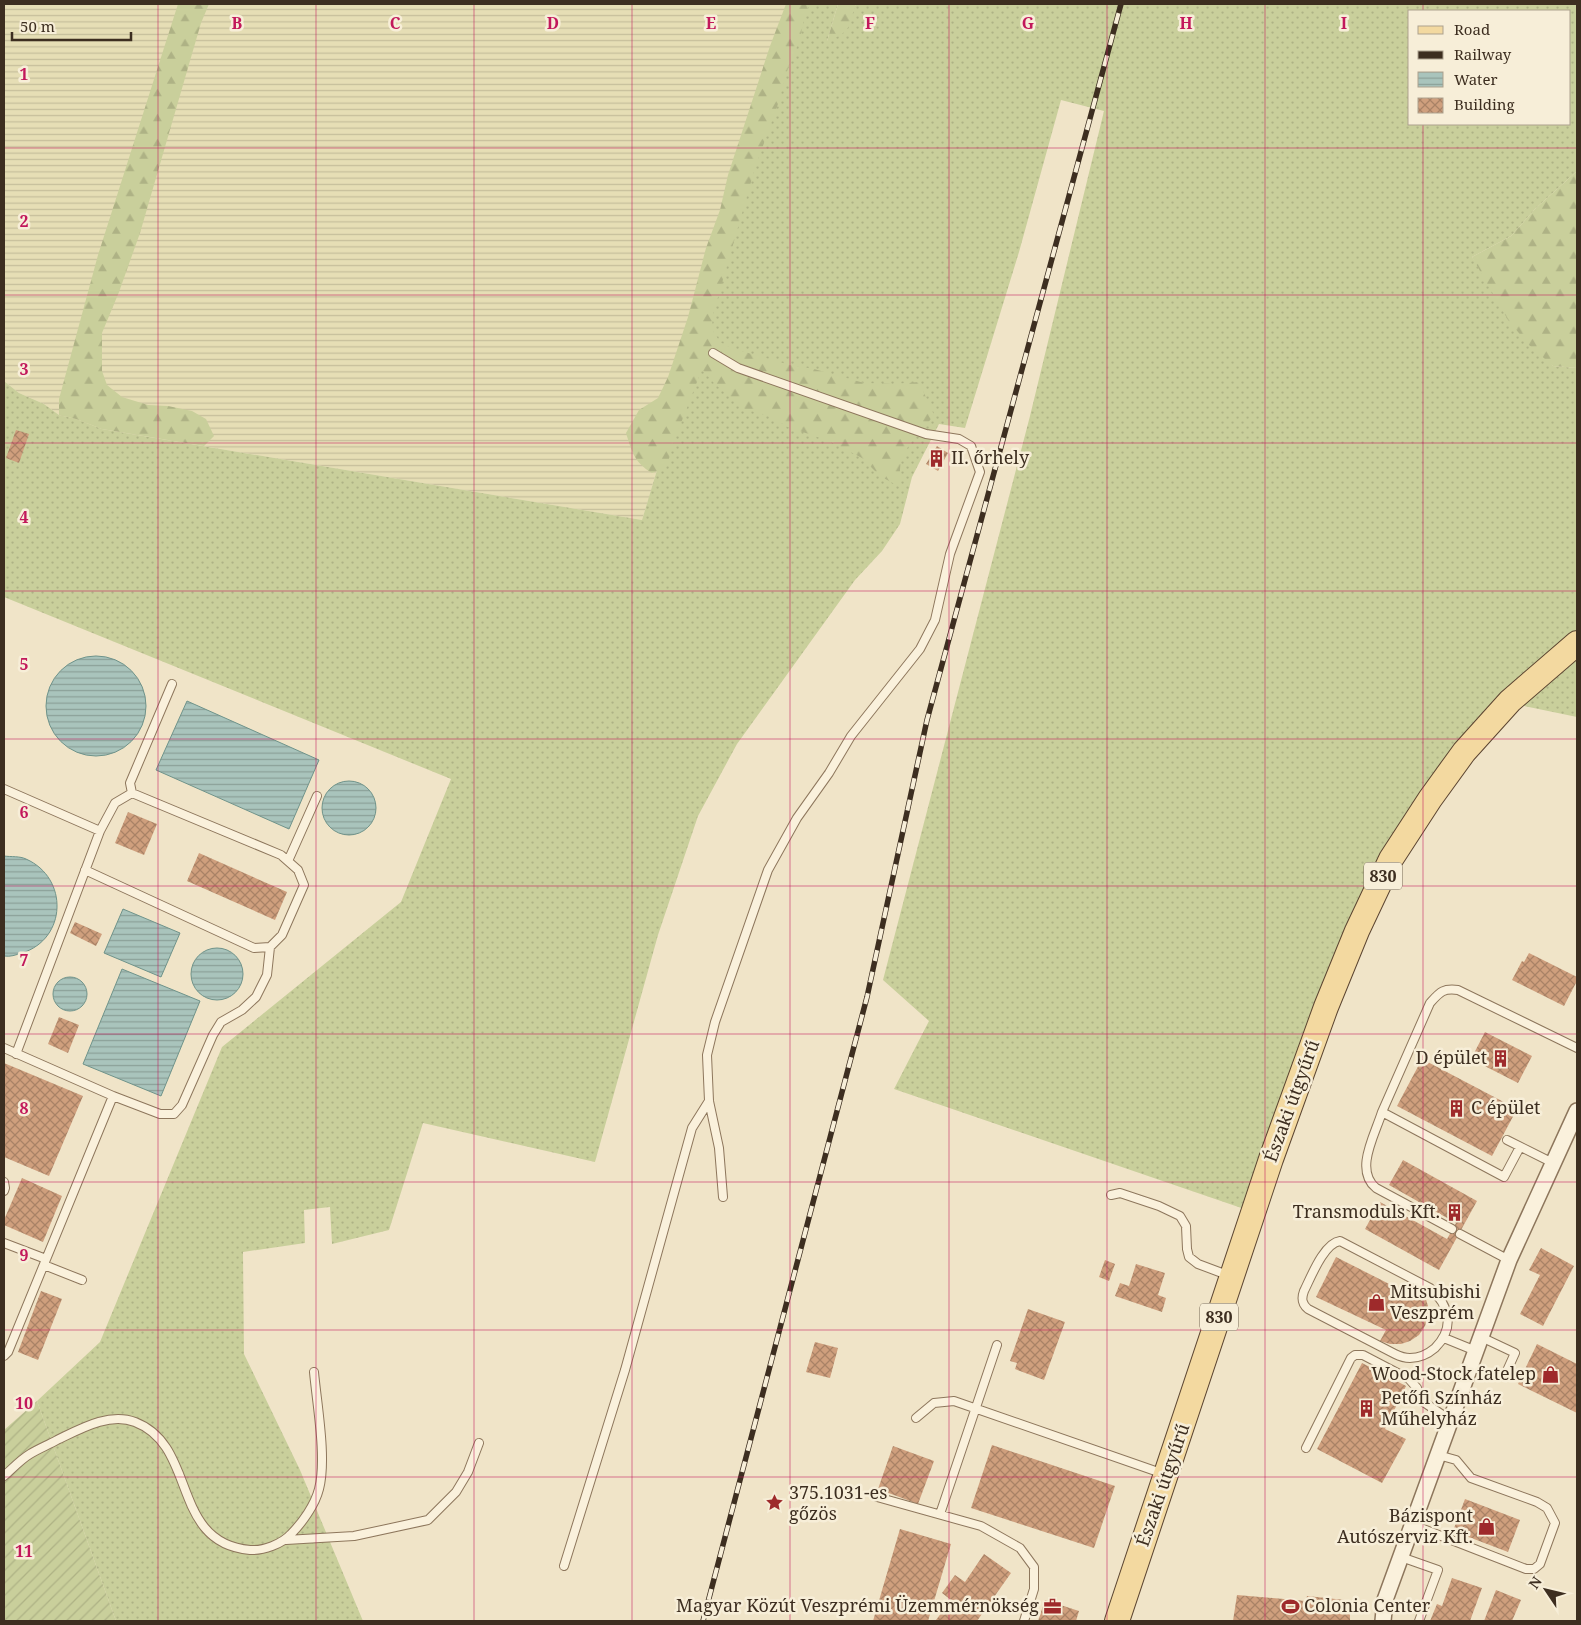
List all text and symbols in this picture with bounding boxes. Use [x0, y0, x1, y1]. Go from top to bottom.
scale bar [12, 10, 131, 42]
legend [1408, 10, 1571, 125]
text: B [232, 12, 243, 34]
text: C [390, 12, 401, 34]
text: D [547, 12, 559, 34]
text: E [706, 12, 716, 34]
text: F [865, 12, 875, 34]
text: G [1022, 12, 1034, 34]
text: H [1179, 12, 1193, 34]
text: I [1341, 12, 1347, 34]
text: 50 m [20, 16, 55, 36]
text: Road [1454, 19, 1490, 39]
text: Railway [1454, 44, 1512, 64]
text: 1 [19, 63, 29, 85]
text: Water [1454, 69, 1497, 89]
text: Building [1454, 94, 1515, 114]
text: 2 [19, 210, 29, 232]
text: 3 [19, 358, 29, 380]
place label: II. őrhely [951, 445, 1030, 469]
building icon: II. őrhely [927, 448, 947, 468]
text: 4 [19, 506, 29, 528]
text: 5 [19, 653, 29, 675]
text: 6 [19, 801, 29, 823]
road number: 830 [1364, 862, 1402, 889]
text: 7 [19, 949, 29, 971]
street label: Északi útgyűrű [1258, 1036, 1325, 1165]
place label: D épület [1416, 1045, 1487, 1069]
building icon: D épület [1491, 1048, 1511, 1068]
place label: C épület [1471, 1095, 1540, 1119]
text: 8 [19, 1097, 29, 1119]
building icon: C épület [1447, 1098, 1467, 1118]
place label: Transmoduls Kft. [1293, 1199, 1440, 1223]
building icon: Transmoduls Kft. [1444, 1202, 1464, 1222]
text: 9 [19, 1244, 29, 1266]
place label: Mitsubishi Veszprém [1390, 1279, 1481, 1324]
shop icon: Mitsubishi Veszprém [1366, 1292, 1386, 1312]
road number: 830 [1200, 1304, 1238, 1330]
place label: Wood-Stock fatelep [1371, 1361, 1536, 1385]
shop icon: Wood-Stock fatelep [1540, 1364, 1560, 1384]
place label: Petőfi Színház Műhelyház [1381, 1385, 1502, 1430]
text: 10 [15, 1392, 33, 1414]
building icon: Petőfi Színház Műhelyház [1357, 1398, 1377, 1418]
street label: Északi útgyűrű [1130, 1419, 1195, 1549]
place label: 375.1031-es gőzös [789, 1480, 887, 1525]
place icon: 375.1031-es gőzös [765, 1493, 785, 1513]
place label: Bázispont Autószerviz Kft. [1337, 1503, 1473, 1548]
shop icon: Bázispont Autószerviz Kft. [1477, 1516, 1497, 1536]
text: 11 [15, 1540, 33, 1562]
north arrow [1521, 1565, 1571, 1615]
text: N [1524, 1572, 1546, 1592]
place label: Magyar Közút Veszprémi Üzemmérnökség [676, 1593, 1039, 1617]
place label: Colonia Center [1304, 1593, 1431, 1617]
office icon: Magyar Közút Veszprémi Üzemmérnökség [1043, 1596, 1063, 1616]
sports icon: Colonia Center [1280, 1596, 1300, 1616]

